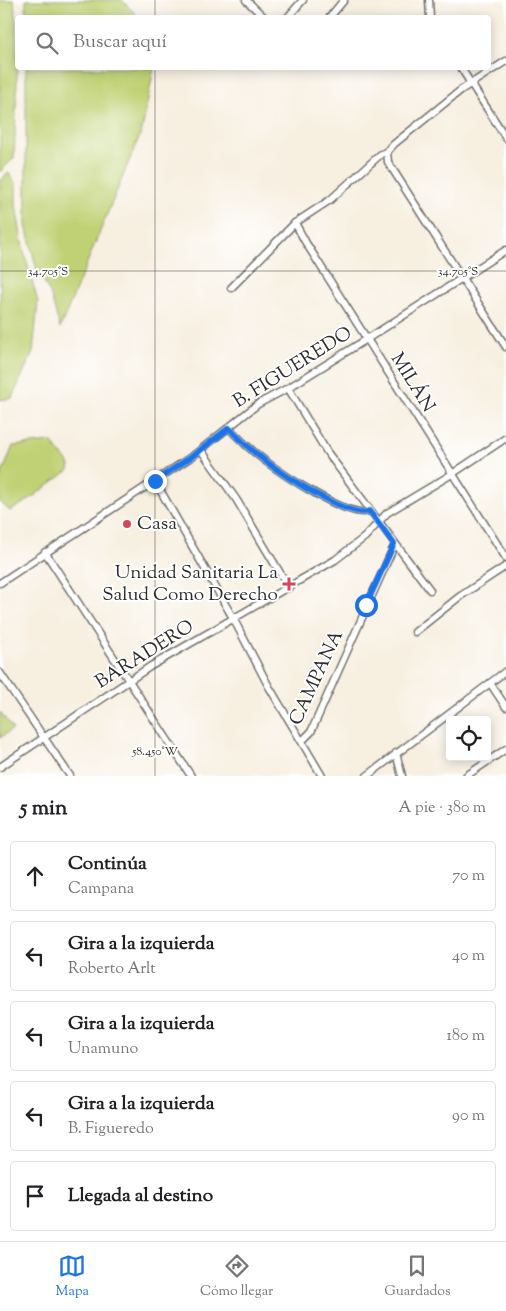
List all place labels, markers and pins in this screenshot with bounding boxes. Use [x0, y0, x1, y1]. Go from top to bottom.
place label: Casa [137, 511, 177, 538]
marker: Casa [121, 518, 133, 530]
place label: Unidad Sanitaria La Salud Como Derecho [102, 560, 278, 609]
marker: Unidad Sanitaria La Salud Como Derecho [282, 577, 296, 591]

